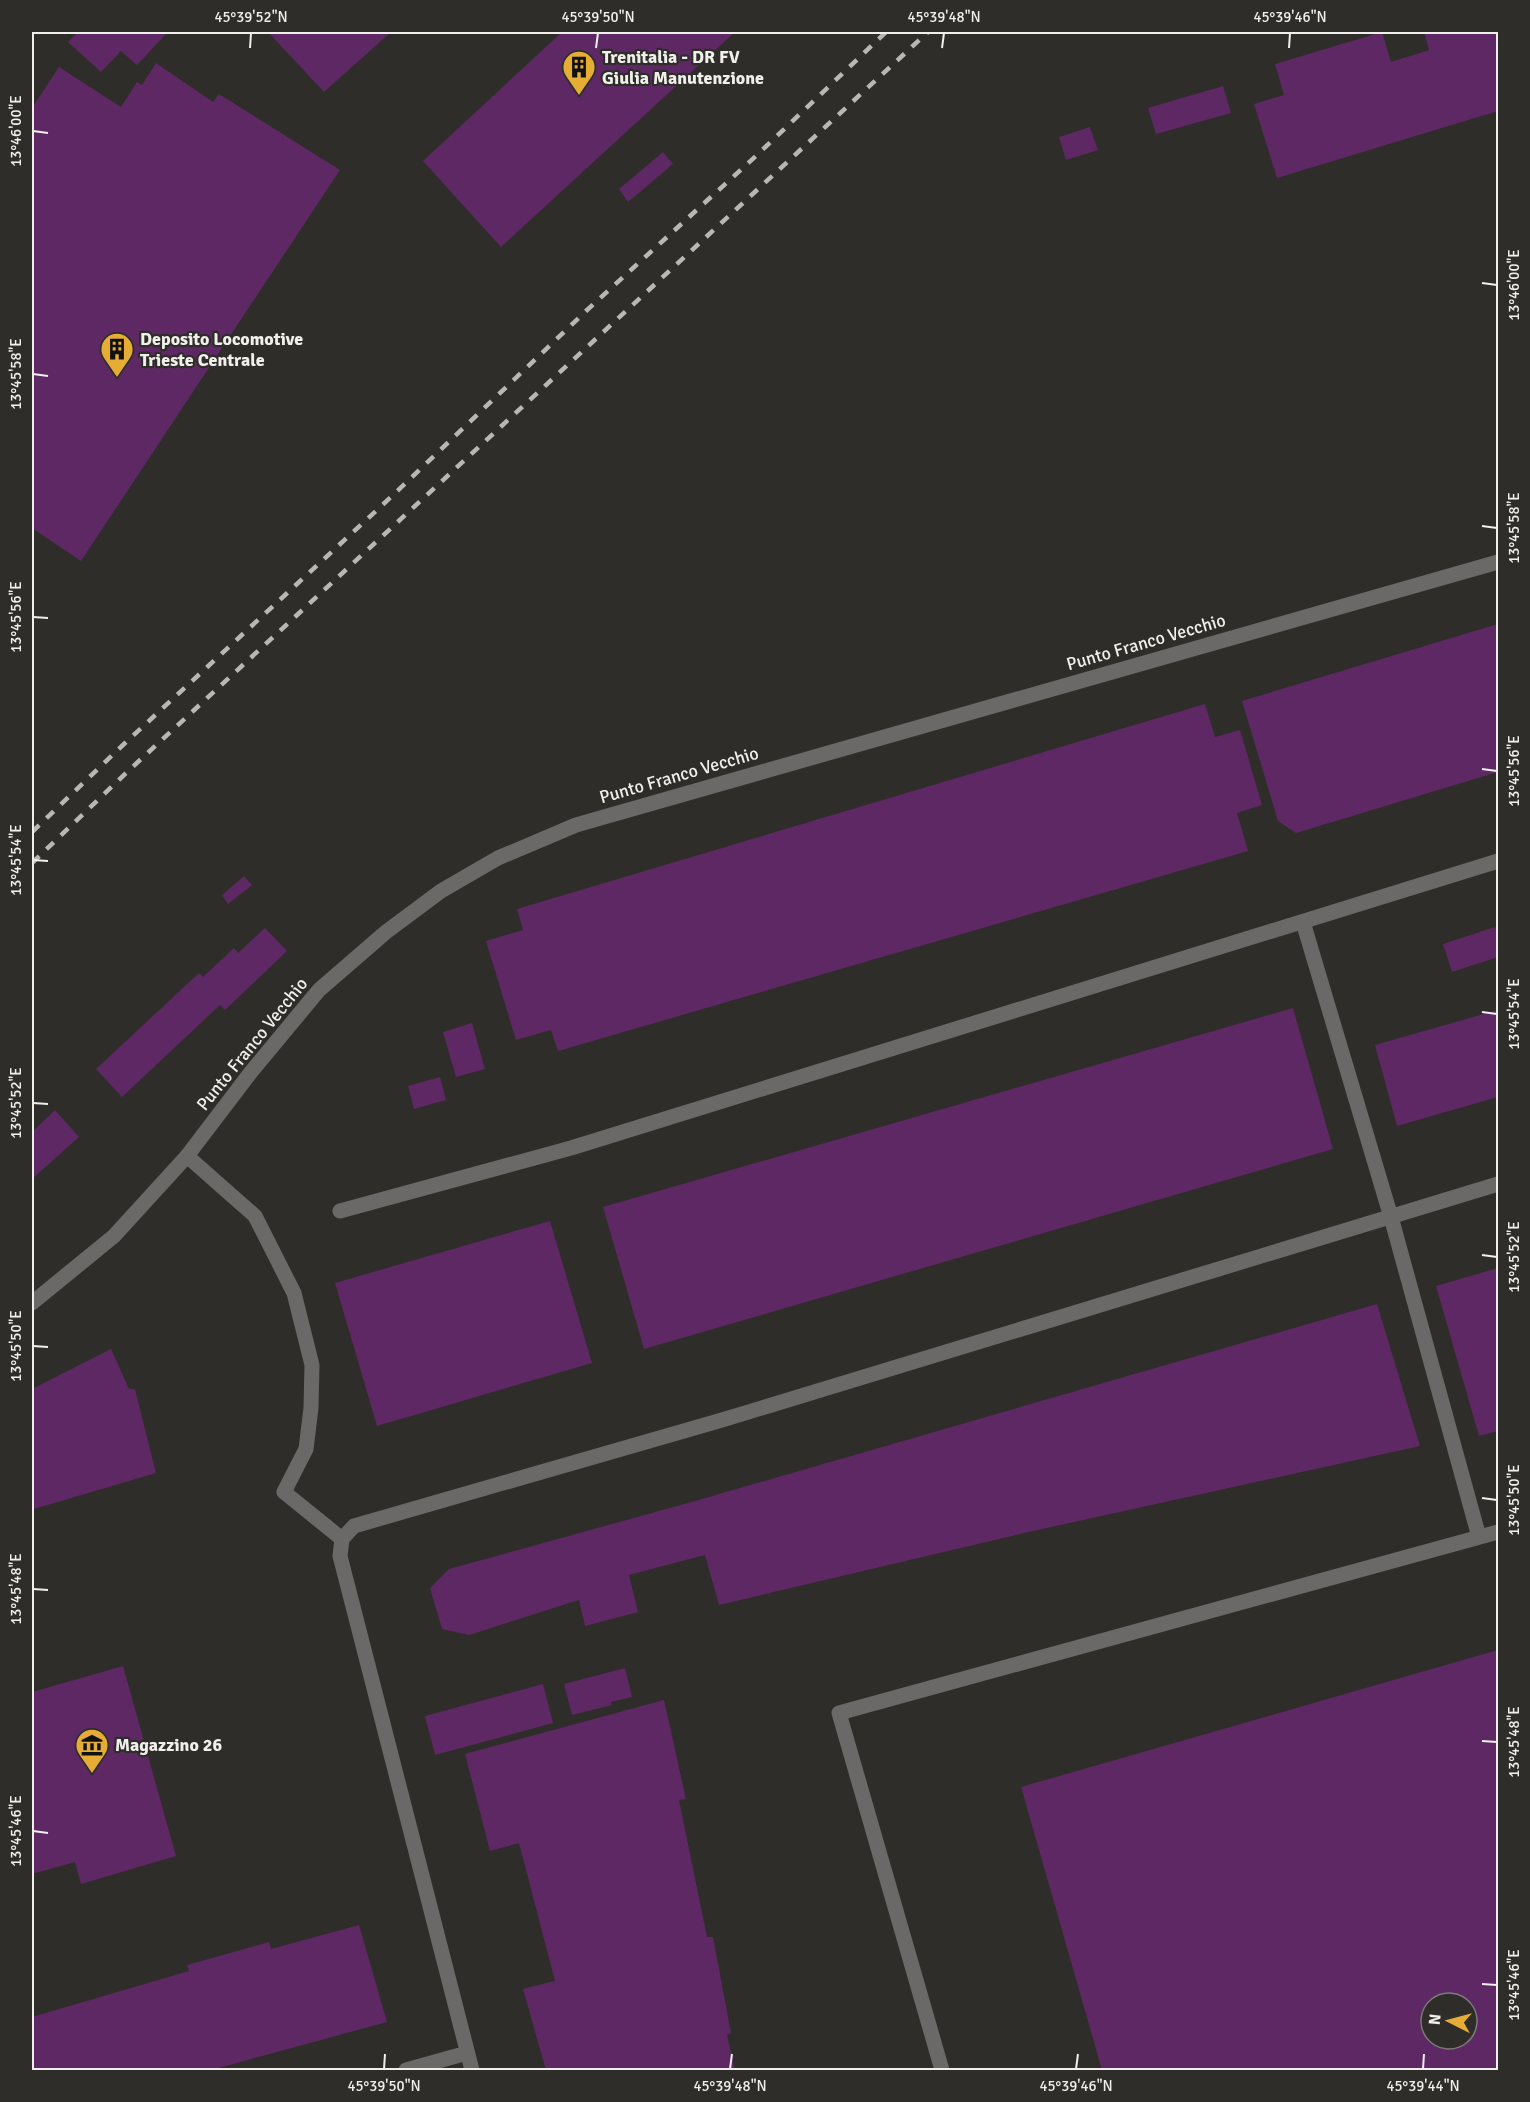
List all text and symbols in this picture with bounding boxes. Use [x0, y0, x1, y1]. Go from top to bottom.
text: 45°39'52"N [214, 8, 288, 26]
text: 45°39'50"N [561, 8, 635, 26]
text: 45°39'48"N [907, 8, 981, 26]
text: 45°39'46"N [1253, 8, 1327, 26]
place label: Trenitalia - DR FV Giulia Manutenzione [602, 46, 764, 89]
building icon: Trenitalia - DR FV Giulia Manutenzione [561, 49, 597, 96]
text: 13°46'00"E [7, 95, 25, 167]
text: 13°46'00"E [1505, 249, 1523, 321]
place label: Deposito Locomotive Trieste Centrale [140, 328, 303, 371]
building icon: Deposito Locomotive Trieste Centrale [99, 331, 135, 378]
text: 13°45'58"E [7, 338, 25, 410]
text: 13°45'58"E [1505, 492, 1523, 564]
text: 13°45'56"E [7, 581, 25, 653]
street label: Punto Franco Vecchio [1064, 609, 1228, 675]
text: 13°45'56"E [1505, 735, 1523, 807]
street label: Punto Franco Vecchio [597, 742, 761, 808]
text: 13°45'54"E [7, 824, 25, 896]
street label: Punto Franco Vecchio [192, 973, 312, 1115]
text: 13°45'54"E [1505, 978, 1523, 1050]
text: 13°45'52"E [7, 1067, 25, 1139]
text: 13°45'52"E [1505, 1221, 1523, 1293]
text: 13°45'50"E [7, 1310, 25, 1382]
text: 13°45'50"E [1505, 1464, 1523, 1536]
text: 13°45'48"E [7, 1553, 25, 1625]
text: 13°45'48"E [1505, 1706, 1523, 1778]
museum icon: Magazzino 26 [74, 1727, 110, 1774]
place label: Magazzino 26 [115, 1734, 223, 1756]
text: 13°45'46"E [7, 1795, 25, 1867]
text: 13°45'46"E [1505, 1949, 1523, 2021]
north arrow [1419, 1991, 1479, 2051]
text: N [1425, 2013, 1446, 2026]
text: 45°39'50"N [347, 2077, 421, 2095]
text: 45°39'48"N [693, 2077, 767, 2095]
text: 45°39'46"N [1039, 2077, 1113, 2095]
text: 45°39'44"N [1386, 2077, 1460, 2095]

